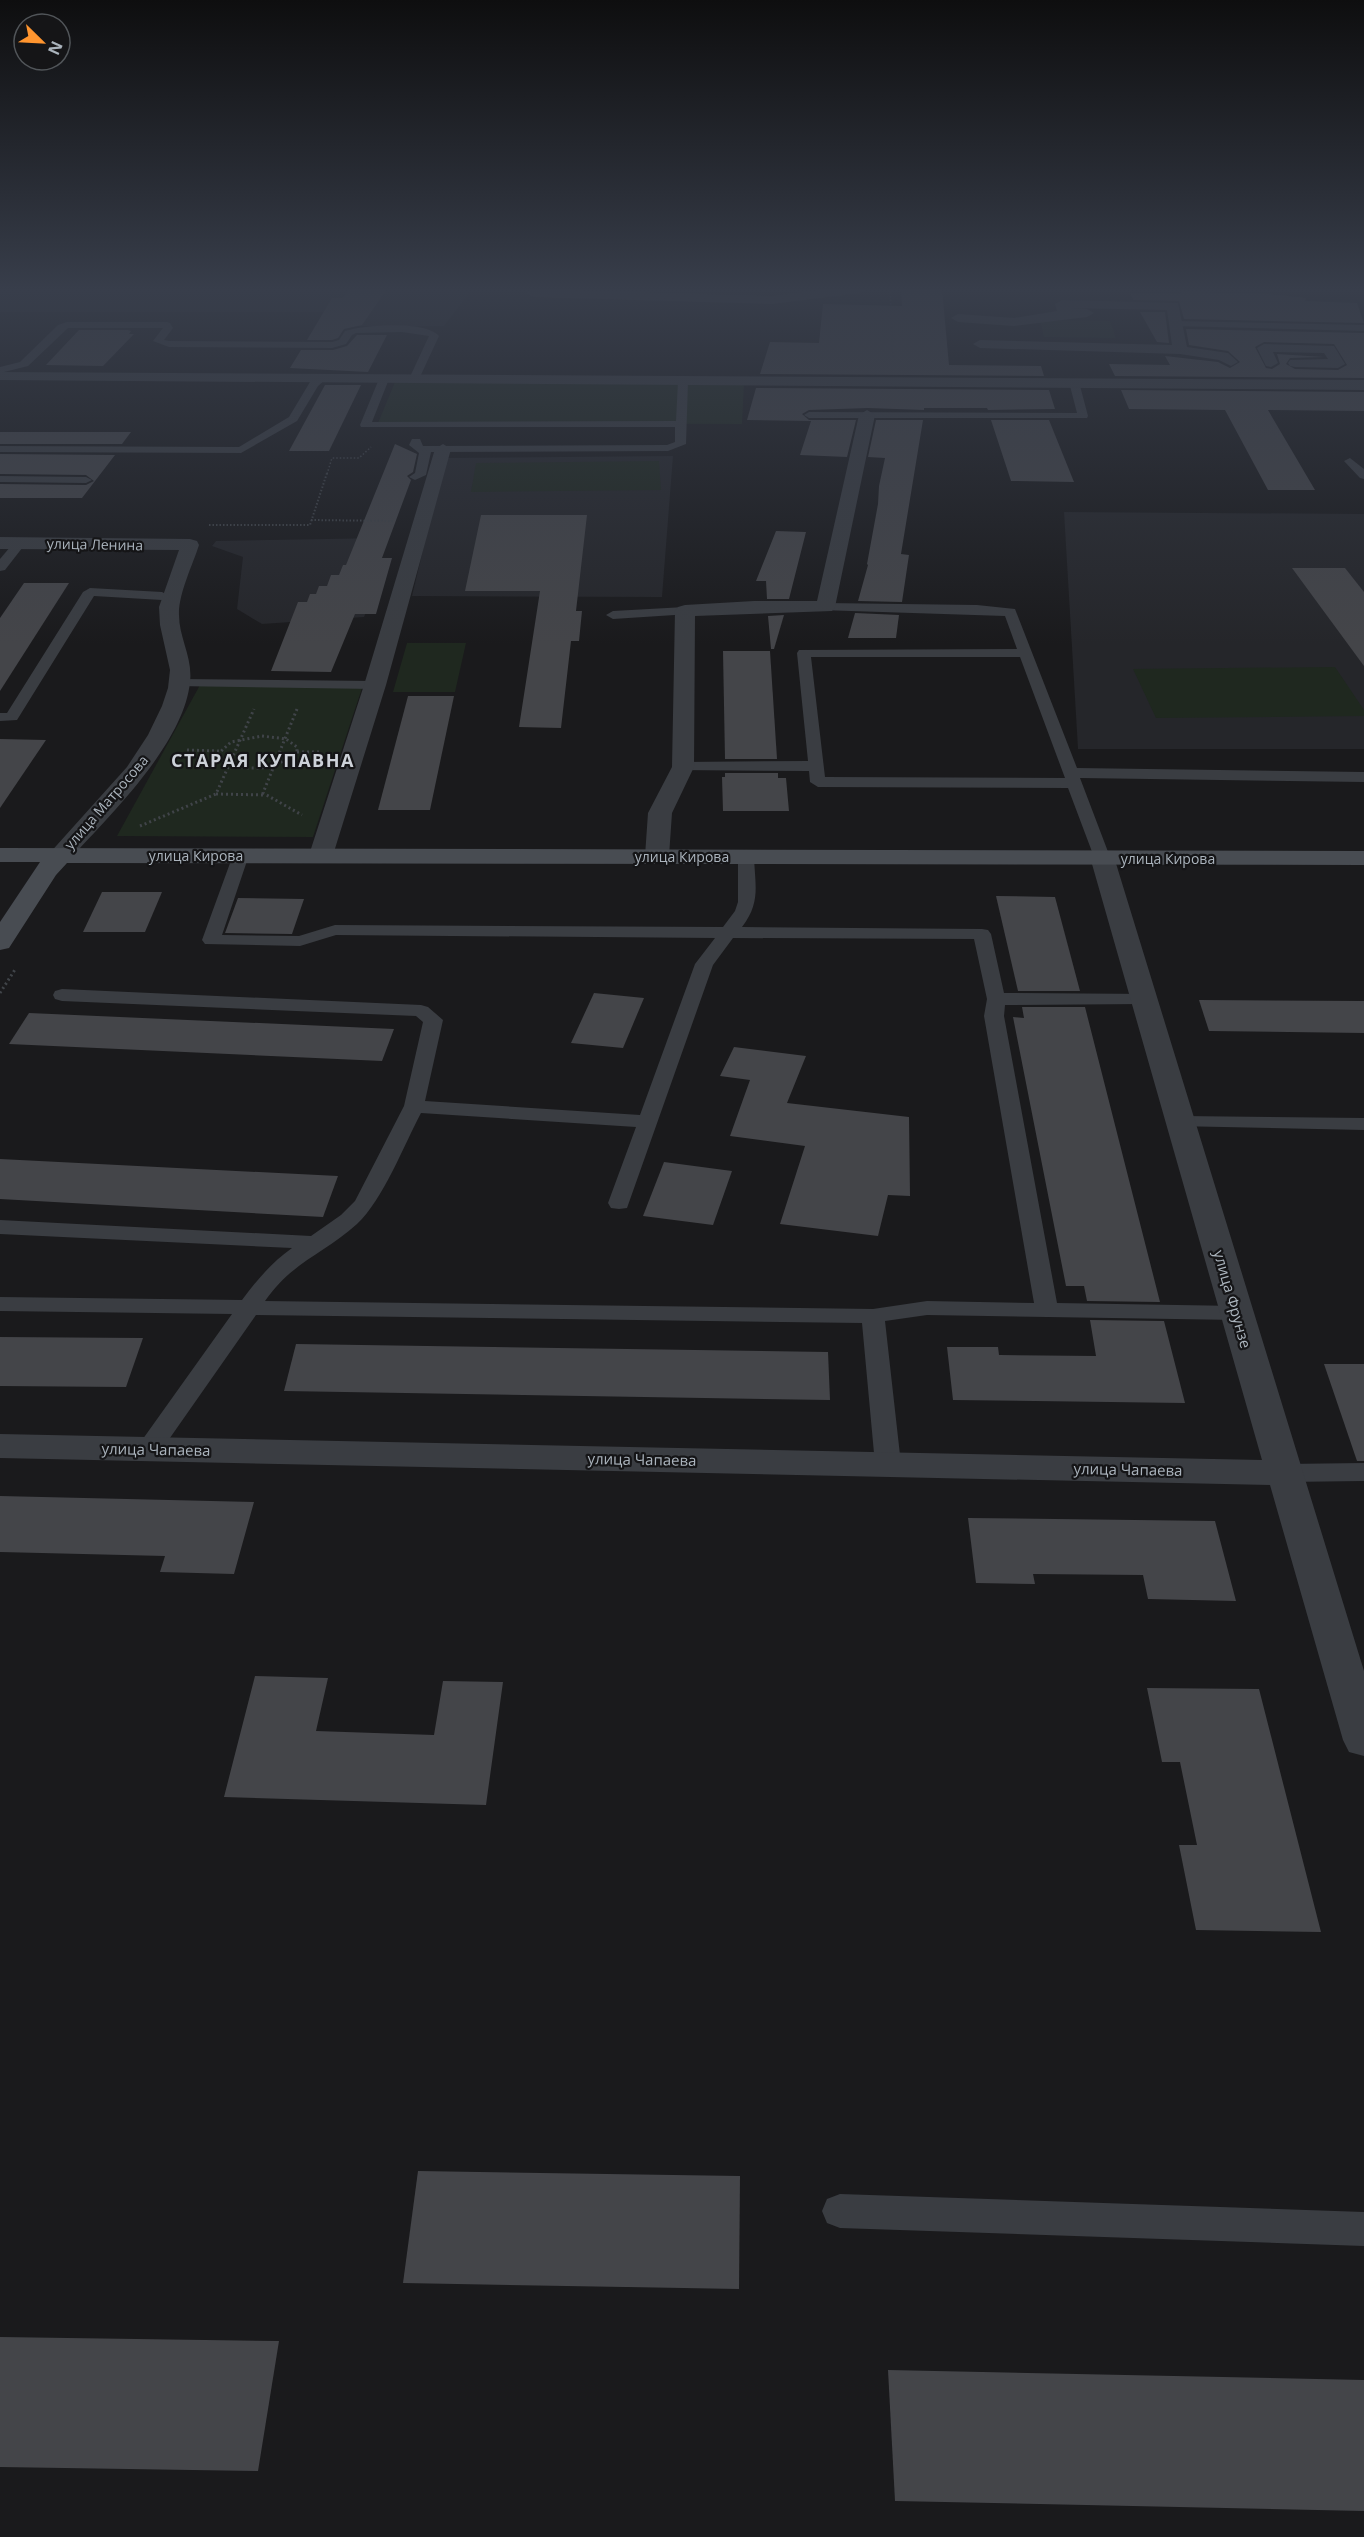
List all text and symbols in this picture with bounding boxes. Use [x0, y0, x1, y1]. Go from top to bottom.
north arrow [12, 12, 72, 72]
text: N [43, 38, 68, 59]
street label: улица Ленина [47, 534, 143, 554]
district label: СТАРАЯ КУПАВНА [171, 748, 355, 772]
street label: улица Матросова [60, 751, 152, 853]
street label: улица Кирова [149, 846, 243, 865]
street label: улица Кирова [635, 847, 729, 866]
street label: улица Кирова [1121, 849, 1215, 868]
street label: улица Фрунзе [1209, 1248, 1257, 1350]
street label: улица Чапаева [101, 1438, 211, 1460]
street label: улица Чапаева [587, 1448, 697, 1470]
street label: улица Чапаева [1073, 1458, 1183, 1480]

